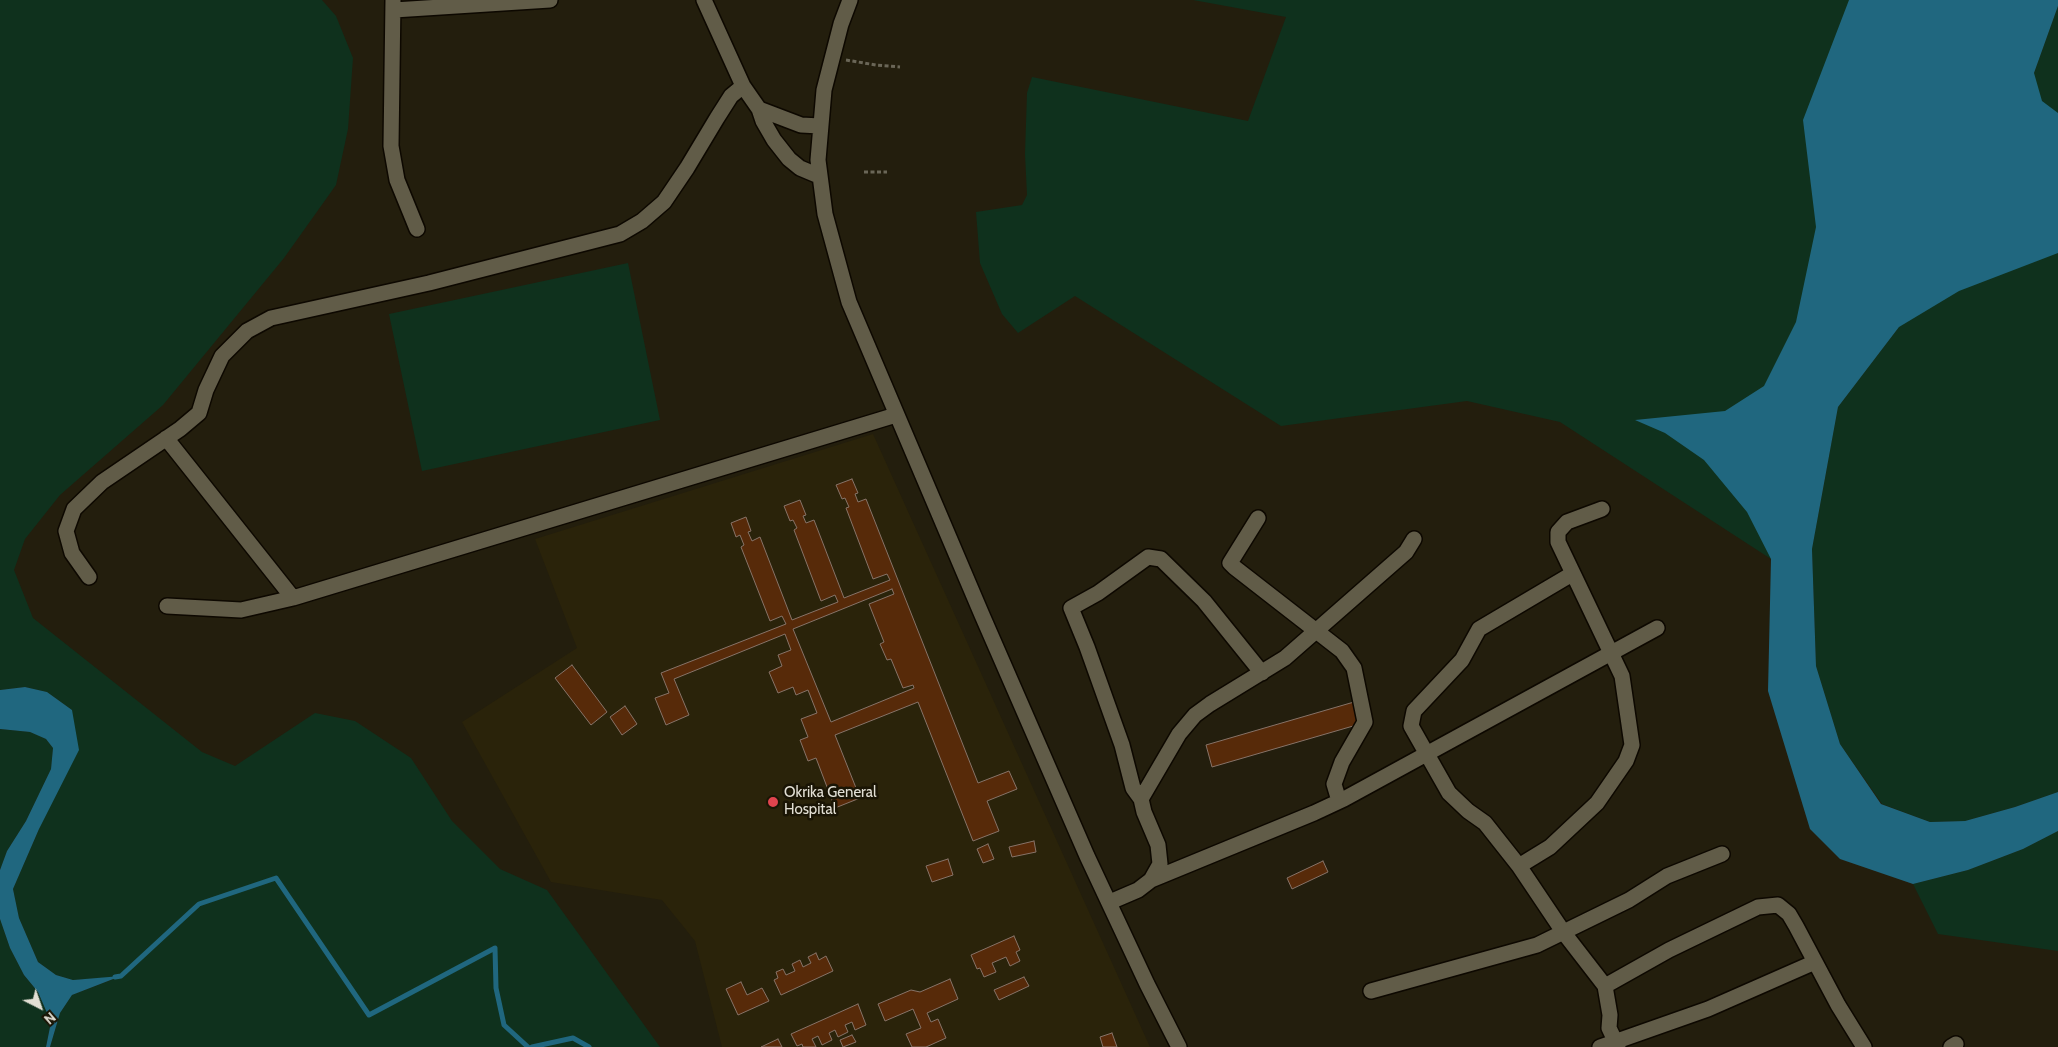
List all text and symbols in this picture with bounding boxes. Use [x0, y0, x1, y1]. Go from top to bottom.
place label: Okrika General Hospital [784, 784, 876, 819]
marker: Okrika General Hospital [766, 795, 780, 809]
north arrow [15, 982, 65, 1032]
text: N [40, 1008, 59, 1028]

